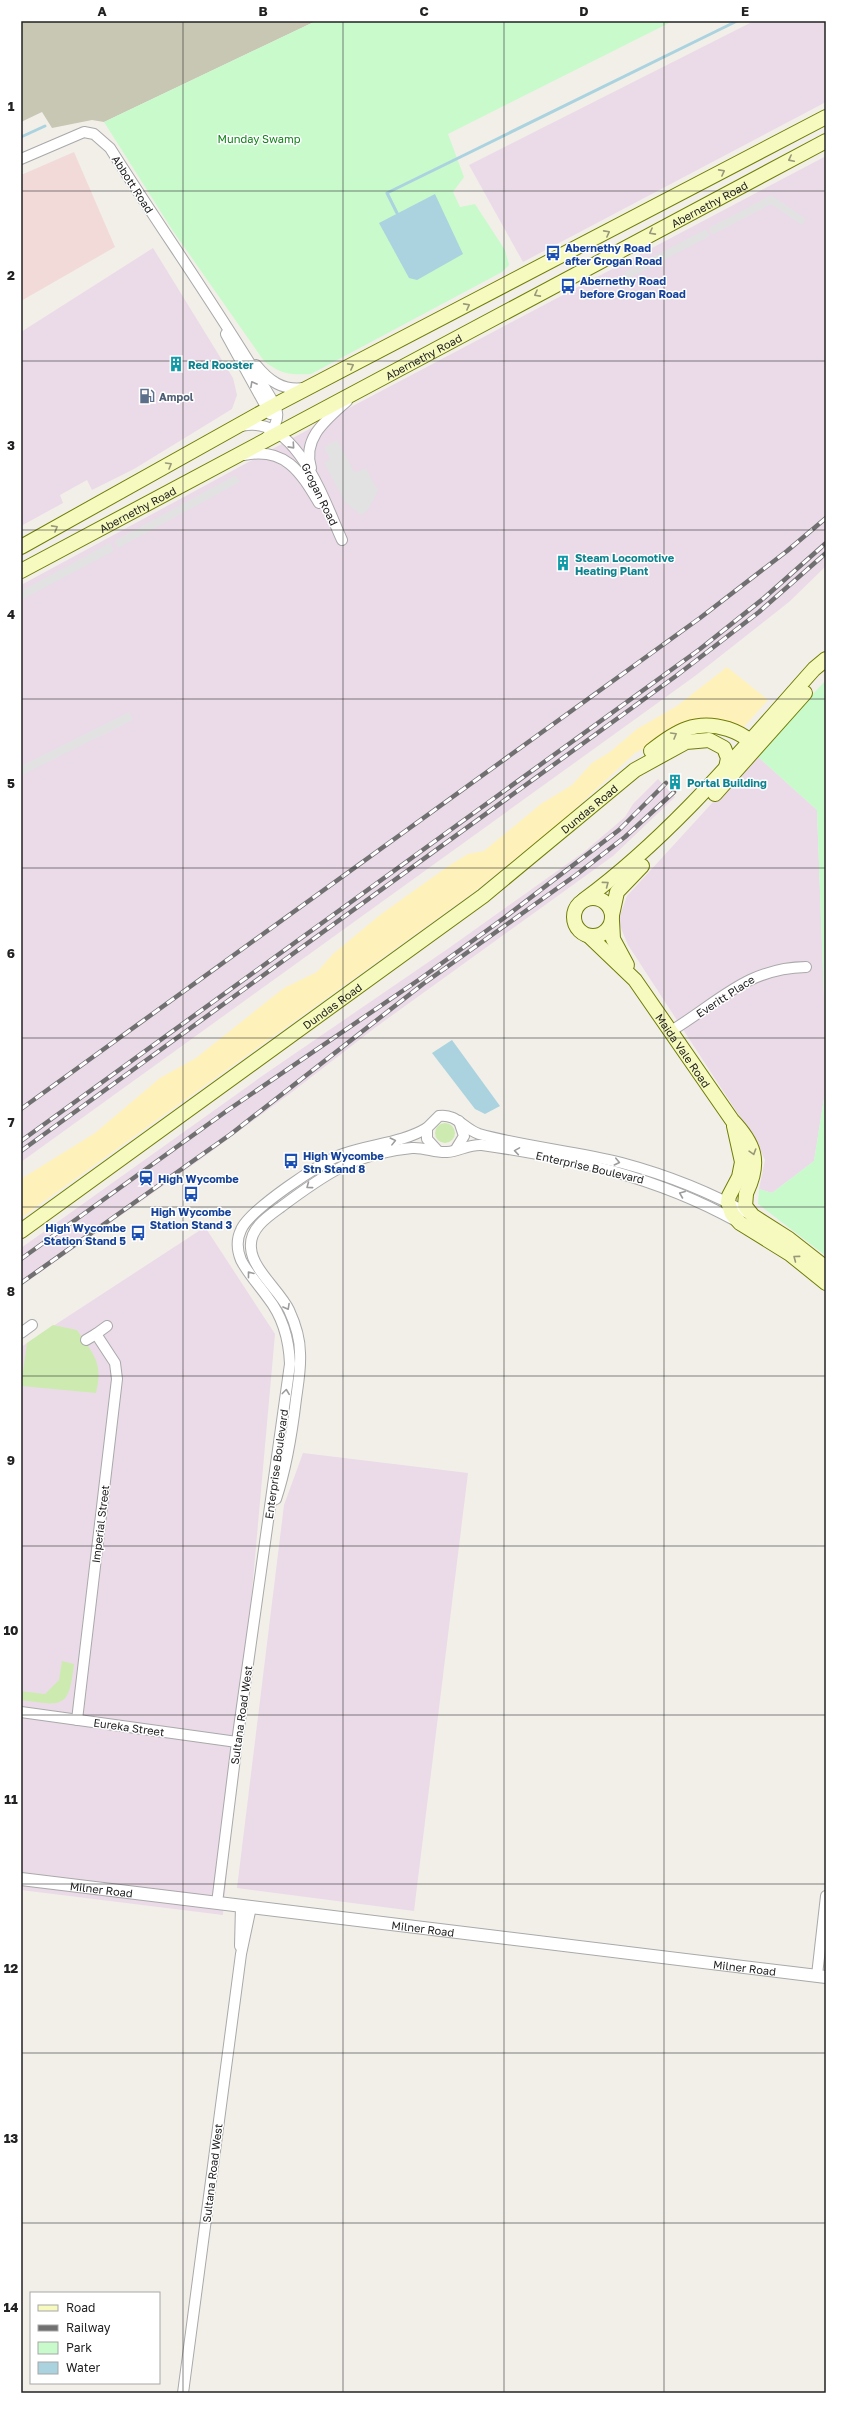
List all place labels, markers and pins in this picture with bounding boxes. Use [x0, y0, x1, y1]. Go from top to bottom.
place label: Abernethy Road after Grogan Road [565, 241, 662, 267]
bus stop icon: Abernethy Road after Grogan Road [544, 244, 562, 262]
place label: Abernethy Road before Grogan Road [580, 274, 686, 300]
bus stop icon: Abernethy Road before Grogan Road [559, 277, 577, 295]
building icon: Red Rooster [167, 355, 185, 373]
place label: Red Rooster [188, 358, 254, 371]
fuel station icon: Ampol [138, 387, 156, 405]
place label: Ampol [159, 390, 194, 403]
place label: Steam Locomotive Heating Plant [575, 551, 675, 577]
building icon: Steam Locomotive Heating Plant [554, 554, 572, 572]
building icon: Portal Building [666, 773, 684, 791]
place label: Portal Building [687, 776, 767, 789]
place label: High Wycombe Stn Stand 8 [303, 1149, 384, 1175]
bus stop icon: High Wycombe Stn Stand 8 [282, 1152, 300, 1170]
station icon: High Wycombe [137, 1169, 155, 1187]
place label: High Wycombe [158, 1172, 239, 1185]
bus stop icon: High Wycombe Station Stand 3 [182, 1185, 200, 1203]
place label: High Wycombe Station Stand 3 [150, 1205, 232, 1231]
place label: High Wycombe Station Stand 5 [44, 1221, 127, 1247]
bus stop icon: High Wycombe Station Stand 5 [129, 1224, 147, 1242]

